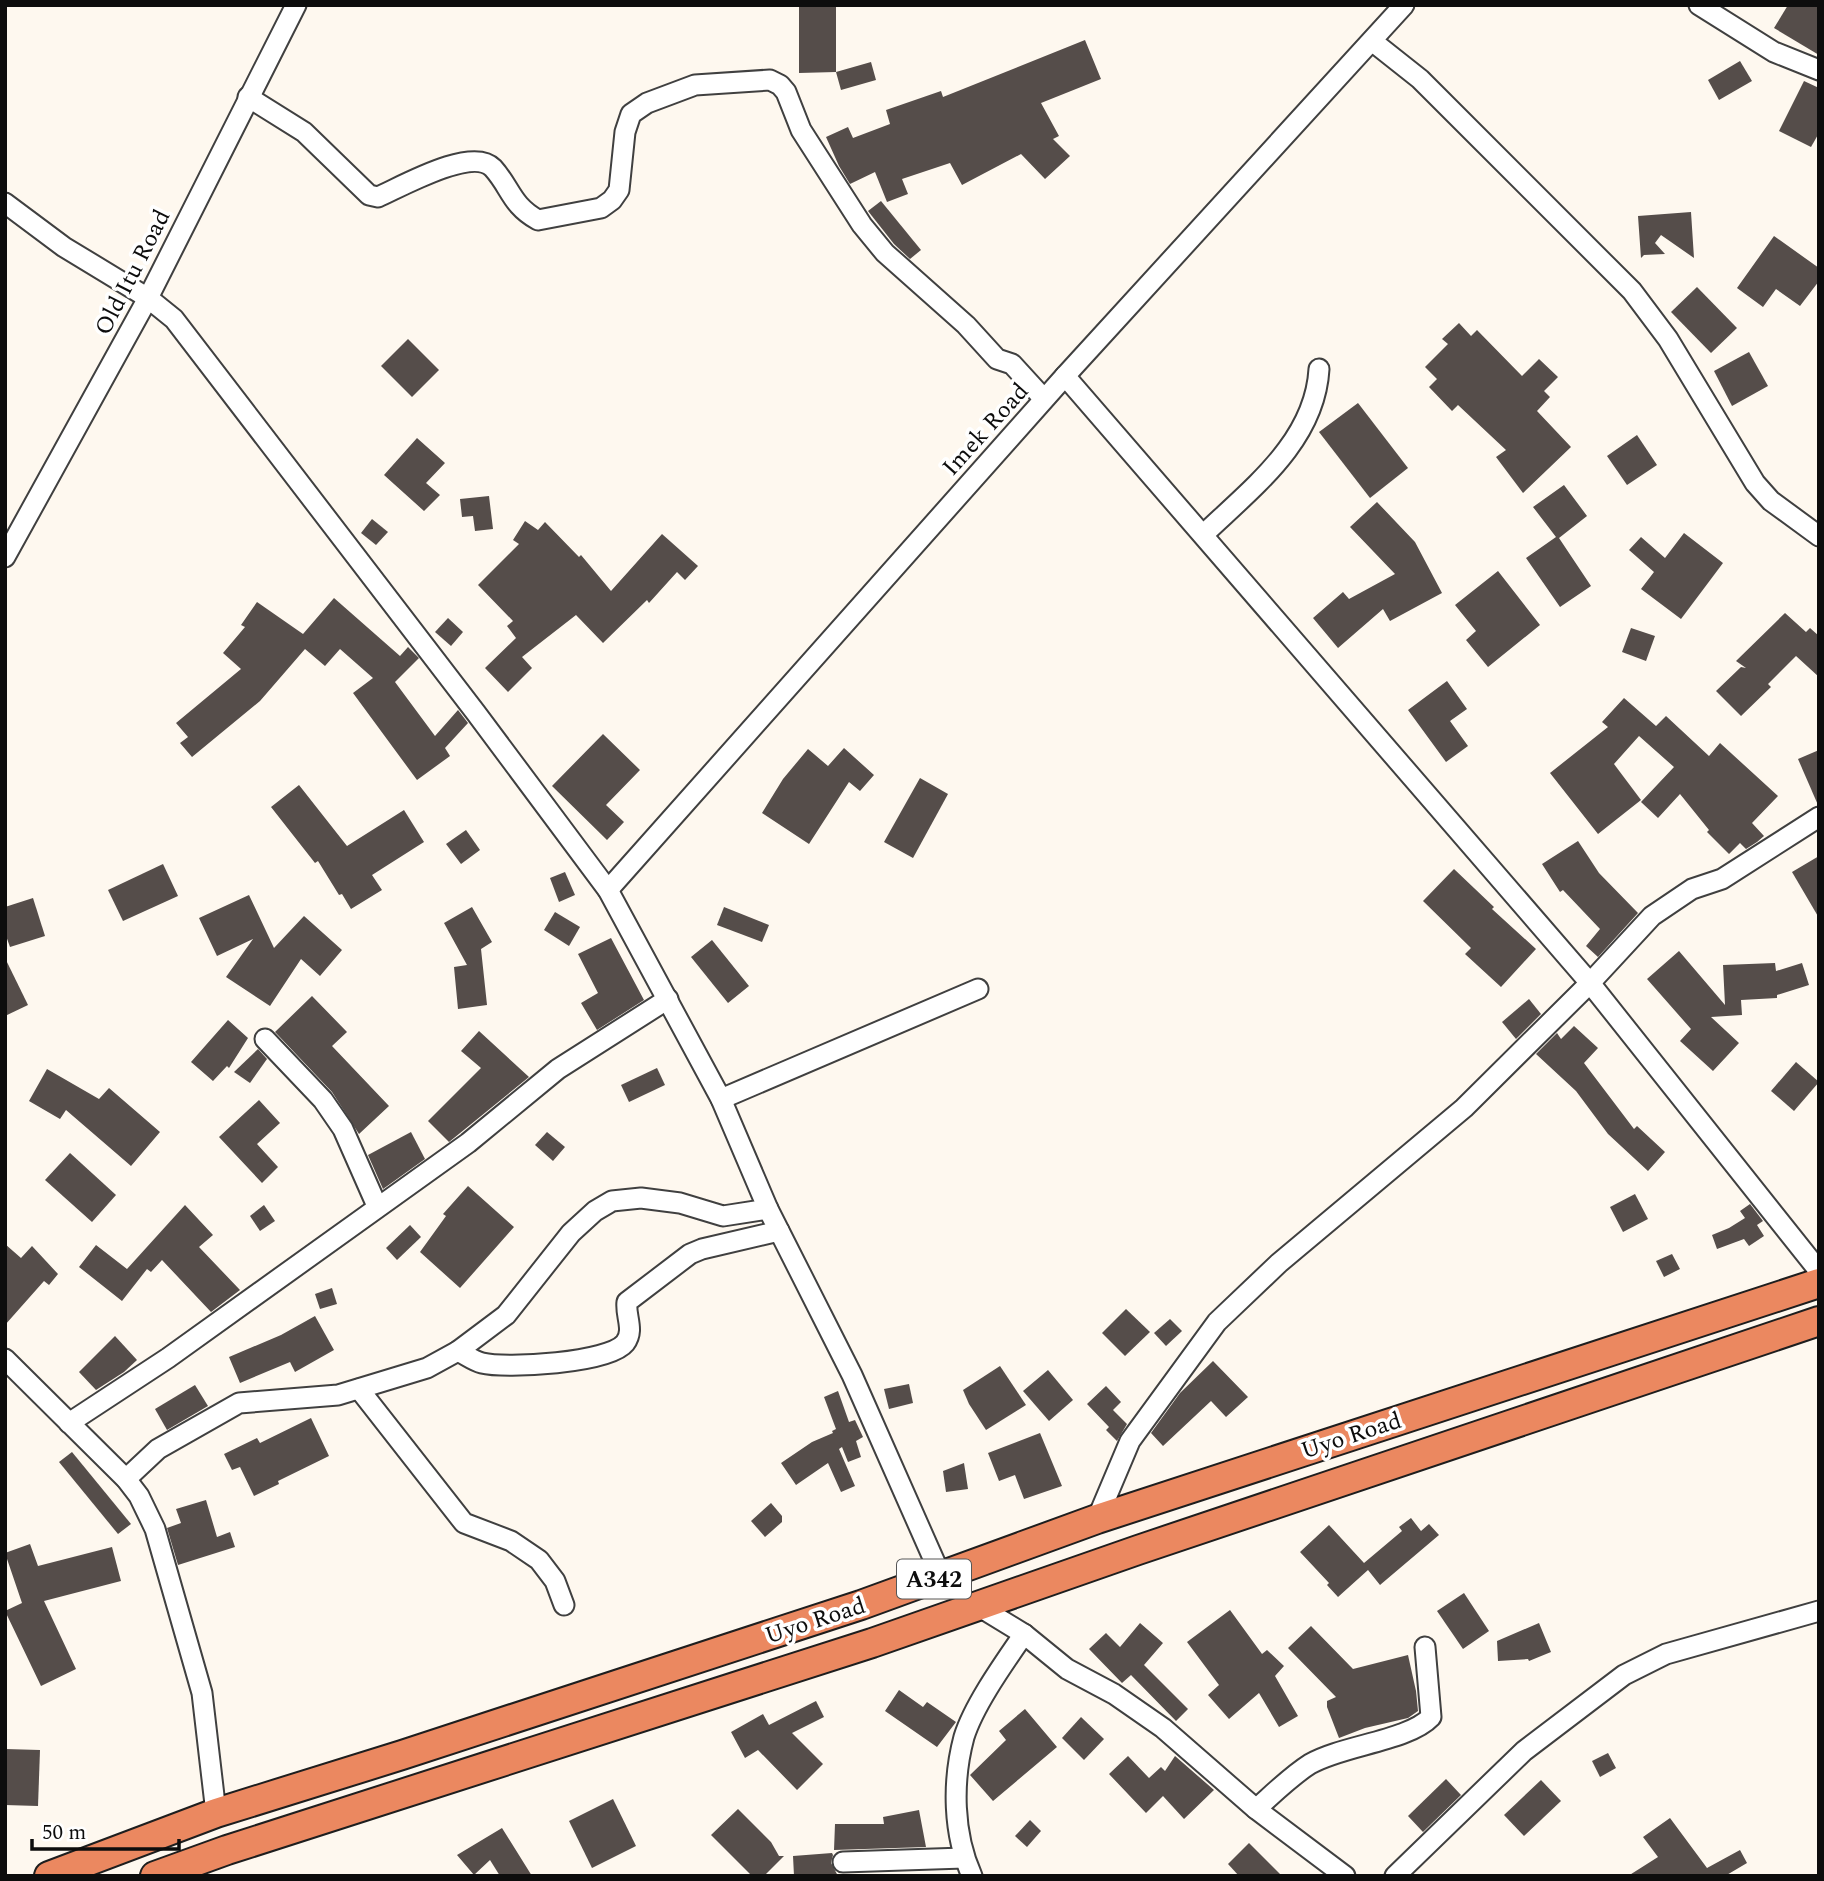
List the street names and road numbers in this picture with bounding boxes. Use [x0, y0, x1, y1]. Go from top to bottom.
street label: Old Itu Road [86, 203, 180, 342]
street label: Imek Road [934, 375, 1038, 484]
street label: Uyo Road [1296, 1403, 1406, 1469]
road number: A342 [897, 1560, 971, 1598]
street label: Uyo Road [760, 1588, 870, 1654]

